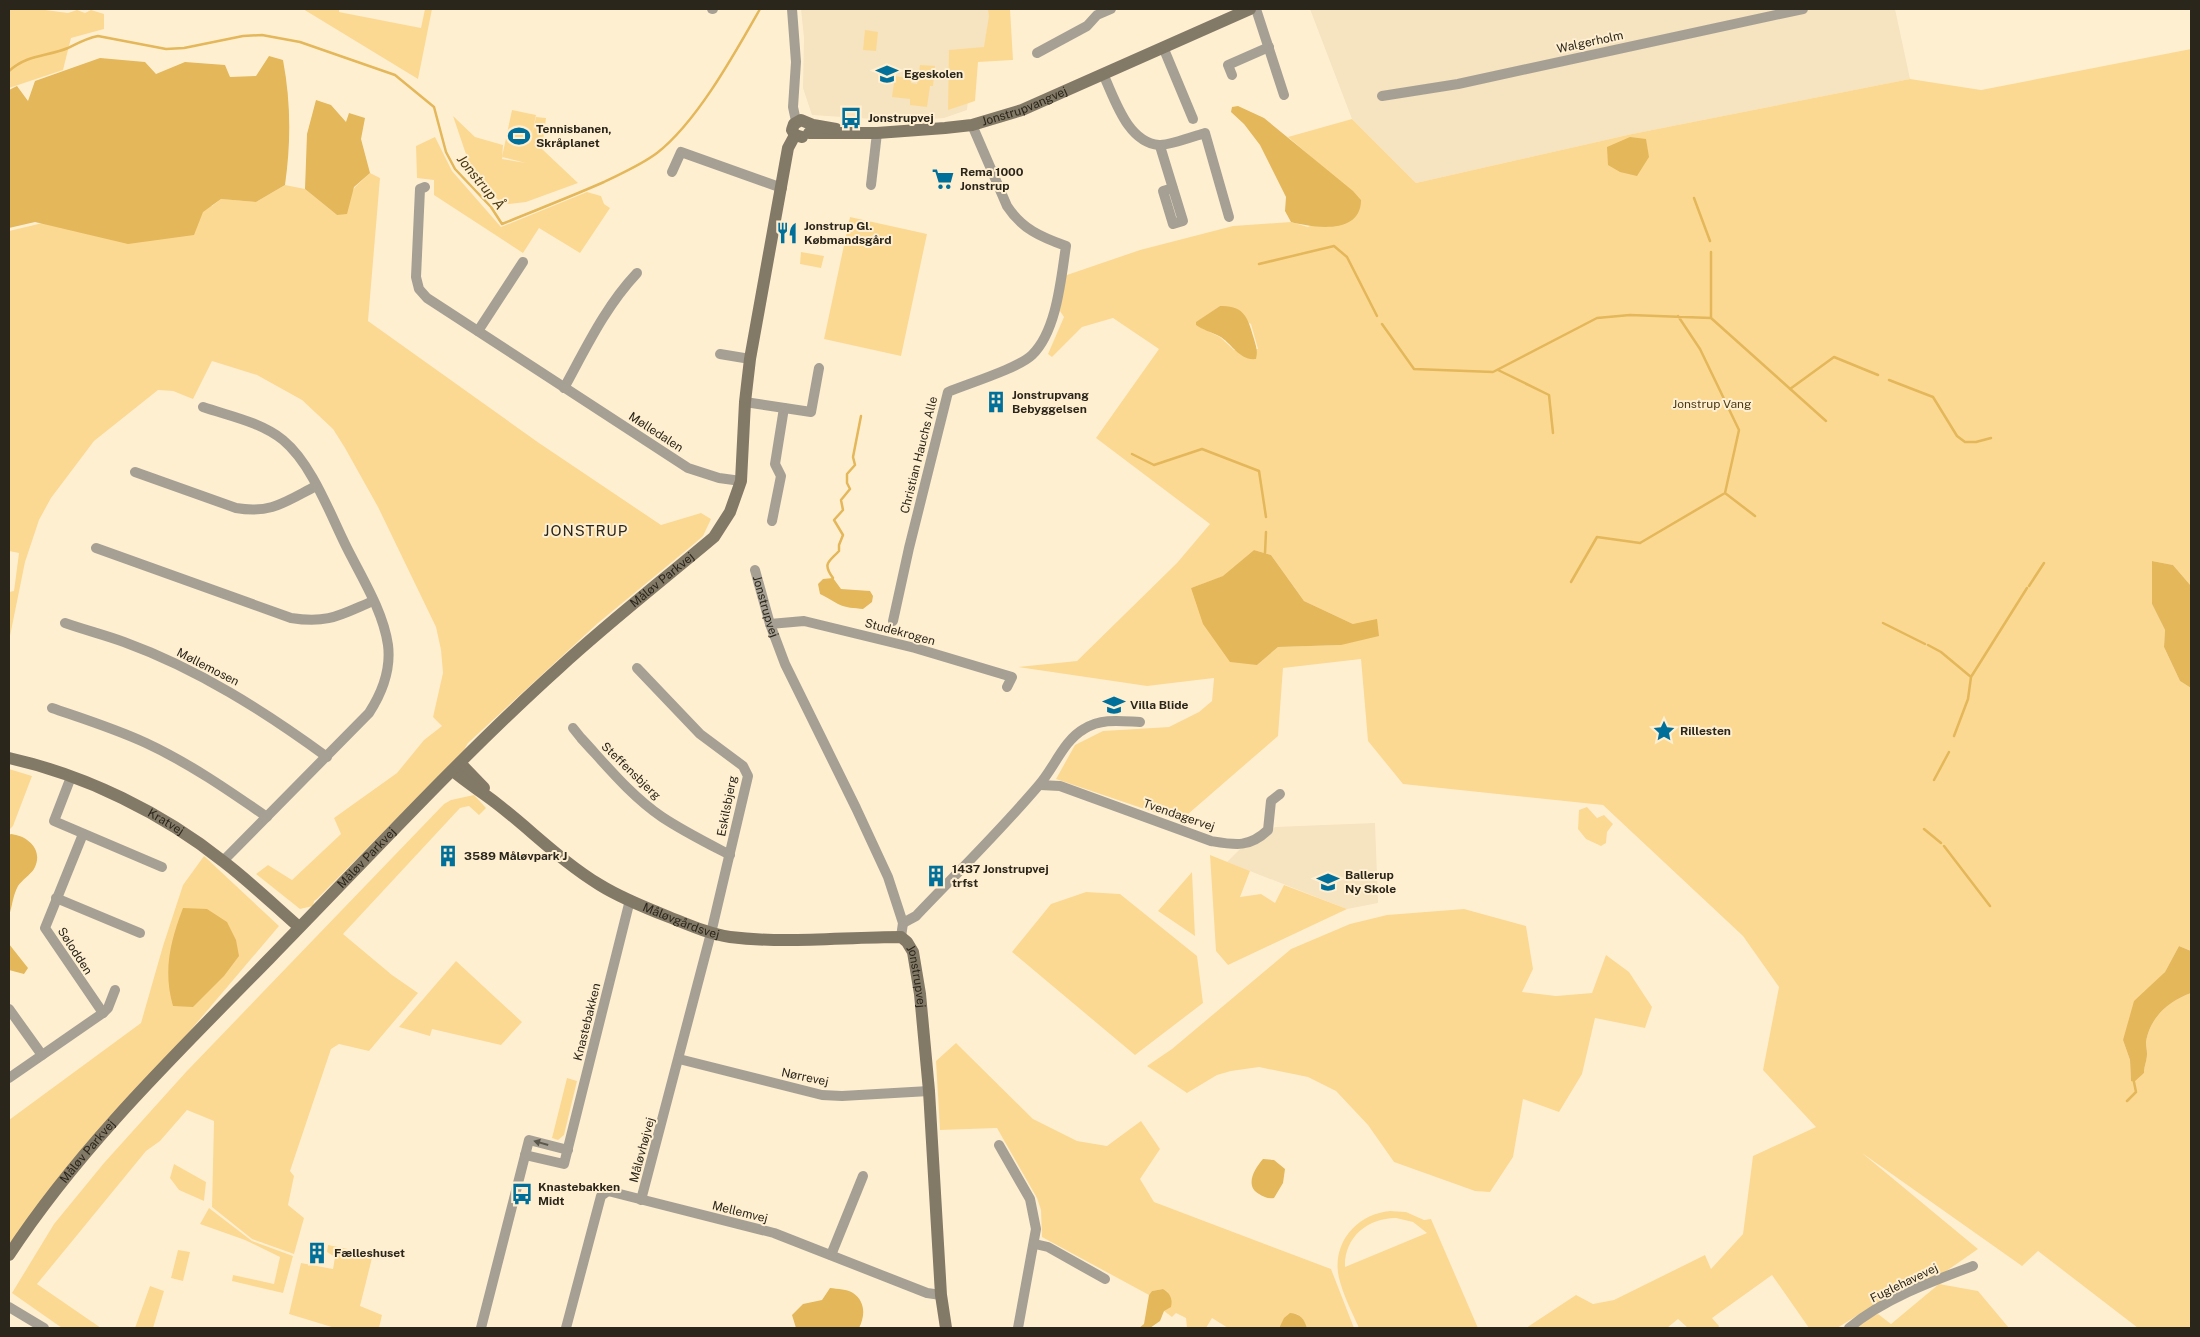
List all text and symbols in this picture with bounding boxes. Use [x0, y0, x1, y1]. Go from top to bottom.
street label: Walgerholm [1555, 28, 1625, 56]
school or university icon: Egeskolen [874, 61, 900, 87]
place label: Egeskolen [904, 67, 963, 81]
street label: Jonstrupvangvej [980, 84, 1069, 129]
bus stop icon: Jonstrupvej [838, 105, 864, 131]
place label: Jonstrupvej [868, 111, 934, 125]
place label: Tennisbanen, Skråplanet [536, 122, 612, 150]
sports icon: Tennisbanen, Skråplanet [506, 123, 532, 149]
water label: Jonstrup Å [454, 150, 510, 213]
place label: Rema 1000 Jonstrup [960, 165, 1024, 193]
supermarket icon: Rema 1000 Jonstrup [930, 166, 956, 192]
place label: Jonstrup Gl. Købmandsgård [804, 219, 891, 247]
restaurant icon: Jonstrup Gl. Købmandsgård [774, 220, 800, 246]
place label: Jonstrupvang Bebyggelsen [1012, 388, 1089, 416]
building icon: Jonstrupvang Bebyggelsen [983, 389, 1009, 415]
street label: Christian Hauchs Alle [898, 395, 940, 515]
park label: Jonstrup Vang [1673, 397, 1751, 411]
street label: Mølledalen [626, 409, 686, 455]
district label: JONSTRUP [544, 522, 628, 539]
street label: Måløv Parkvej [627, 550, 697, 610]
street label: Jonstrupvej [750, 574, 781, 639]
street label: Studekrogen [863, 616, 937, 648]
street label: Møllemosen [174, 645, 242, 689]
school or university icon: Villa Blide [1101, 692, 1127, 718]
place label: Villa Blide [1130, 698, 1188, 712]
place icon: Rillesten [1651, 718, 1677, 744]
place label: Rillesten [1680, 724, 1731, 738]
street label: Steffensbjerg [599, 739, 663, 803]
street label: Eskilsbjerg [714, 774, 740, 838]
street label: Tvendagervej [1141, 796, 1217, 834]
street label: Kratvej [145, 806, 187, 838]
street label: Måløv Parkvej [334, 825, 399, 891]
building icon: 3589 Måløvpark J [435, 843, 461, 869]
place label: 3589 Måløvpark J [464, 849, 567, 863]
place label: 1437 Jonstrupvej trfst [952, 862, 1049, 890]
building icon: 1437 Jonstrupvej trfst [923, 863, 949, 889]
place label: Ballerup Ny Skole [1345, 868, 1396, 896]
school or university icon: Ballerup Ny Skole [1315, 869, 1341, 895]
street label: Måløvgårdsvej [641, 900, 721, 942]
street label: Sølodden [55, 925, 95, 977]
street label: Jonstrupvej [903, 942, 928, 1009]
street label: Knastebakken [571, 982, 603, 1062]
street label: Nørrevej [780, 1065, 830, 1089]
street label: Måløvhøjvej [627, 1116, 657, 1184]
street label: Måløv Parkvej [57, 1117, 118, 1186]
one-way arrow [533, 1139, 548, 1147]
place label: Knastebakken Midt [538, 1180, 620, 1208]
bus stop icon: Knastebakken Midt [509, 1181, 535, 1207]
street label: Mellemvej [711, 1198, 769, 1226]
building icon: Fælleshuset [304, 1240, 330, 1266]
place label: Fælleshuset [334, 1246, 405, 1260]
street label: Fuglehavevej [1868, 1261, 1940, 1305]

